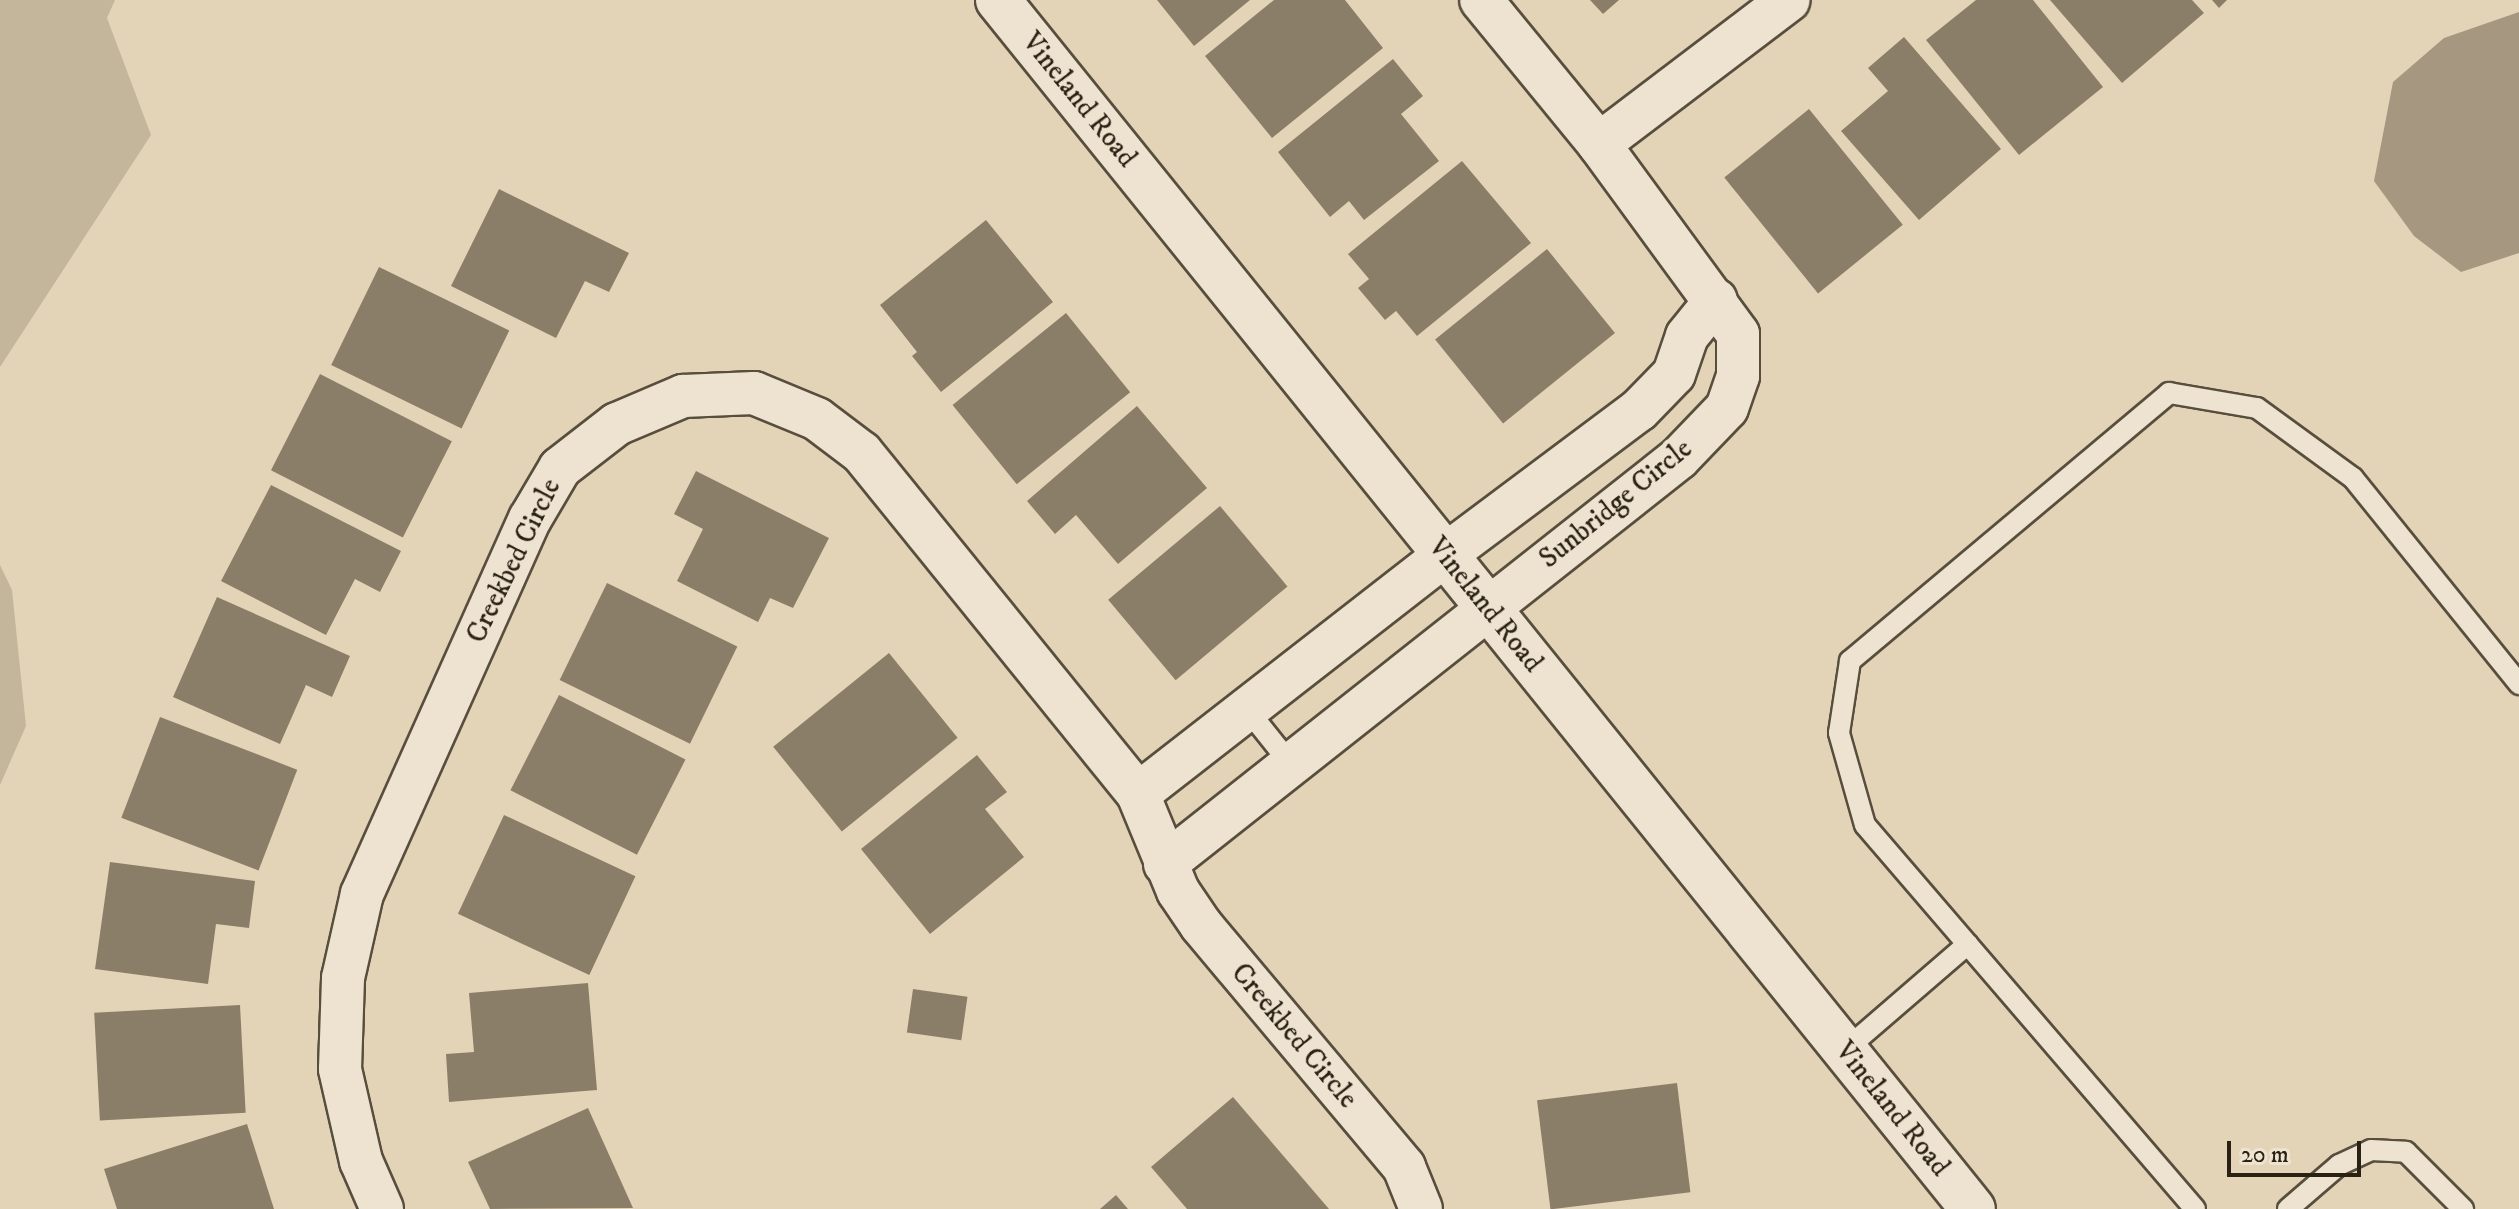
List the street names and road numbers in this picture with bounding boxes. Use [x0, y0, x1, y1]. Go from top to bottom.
street label: Vineland Road [1014, 26, 1144, 174]
street label: Sunbridge Circle [1533, 432, 1699, 576]
street label: Creekbed Circle [460, 473, 568, 649]
street label: Vineland Road [1420, 531, 1550, 679]
street label: Creekbed Circle [1224, 957, 1364, 1115]
street label: Vineland Road [1827, 1035, 1957, 1183]

